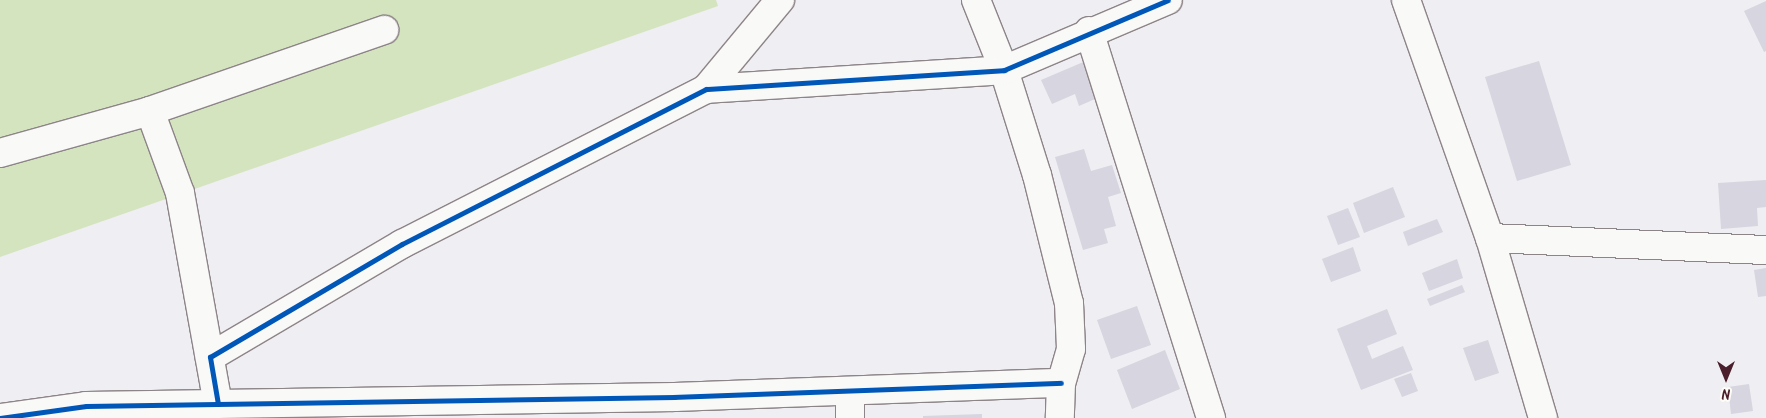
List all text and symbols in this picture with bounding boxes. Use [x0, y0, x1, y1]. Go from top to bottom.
north arrow [1701, 353, 1751, 403]
text: N [1722, 382, 1730, 404]

